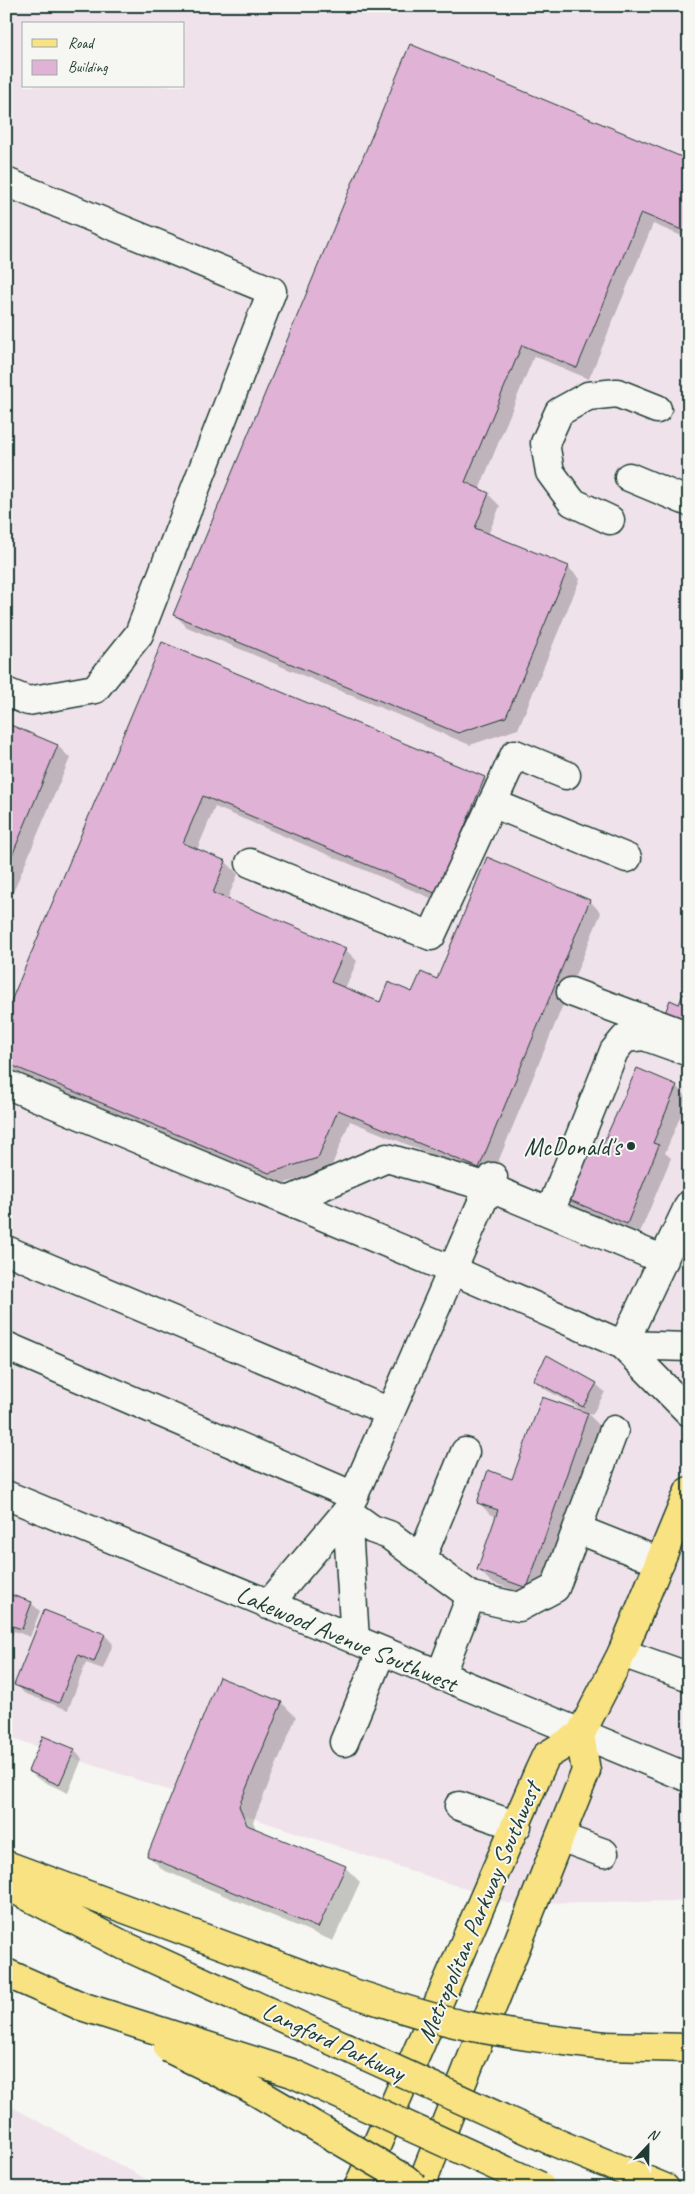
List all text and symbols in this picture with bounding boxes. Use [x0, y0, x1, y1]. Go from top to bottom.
legend [22, 22, 185, 88]
text: Road [68, 34, 95, 53]
text: Building [68, 58, 108, 77]
place label: McDonald's [524, 1131, 623, 1163]
marker: McDonald's [625, 1140, 637, 1152]
street label: Lakewood Avenue Southwest [232, 1578, 464, 1701]
street label: Metropolitan Parkway Southwest [410, 1774, 550, 2047]
street label: Langford Parkway [257, 1995, 412, 2090]
north arrow [622, 2122, 672, 2172]
text: N [645, 2125, 662, 2145]

